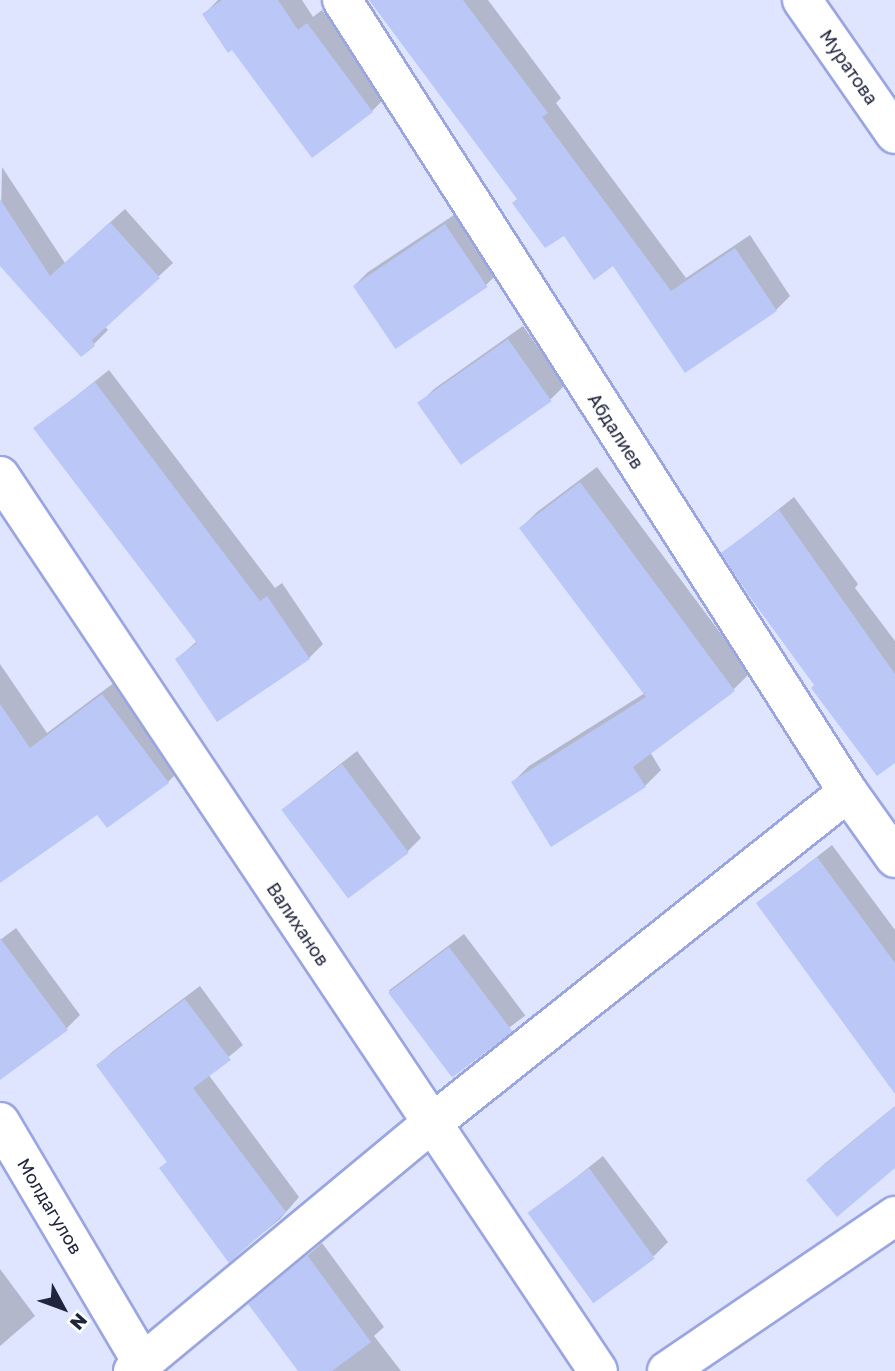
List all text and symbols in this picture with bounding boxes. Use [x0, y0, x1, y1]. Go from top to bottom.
street label: Муратова [815, 25, 883, 109]
street label: Абдалиев [584, 389, 648, 473]
street label: Валиханов [262, 878, 334, 970]
street label: Молдагулов [13, 1154, 87, 1258]
north arrow [28, 1273, 98, 1343]
text: N [66, 1309, 93, 1335]

